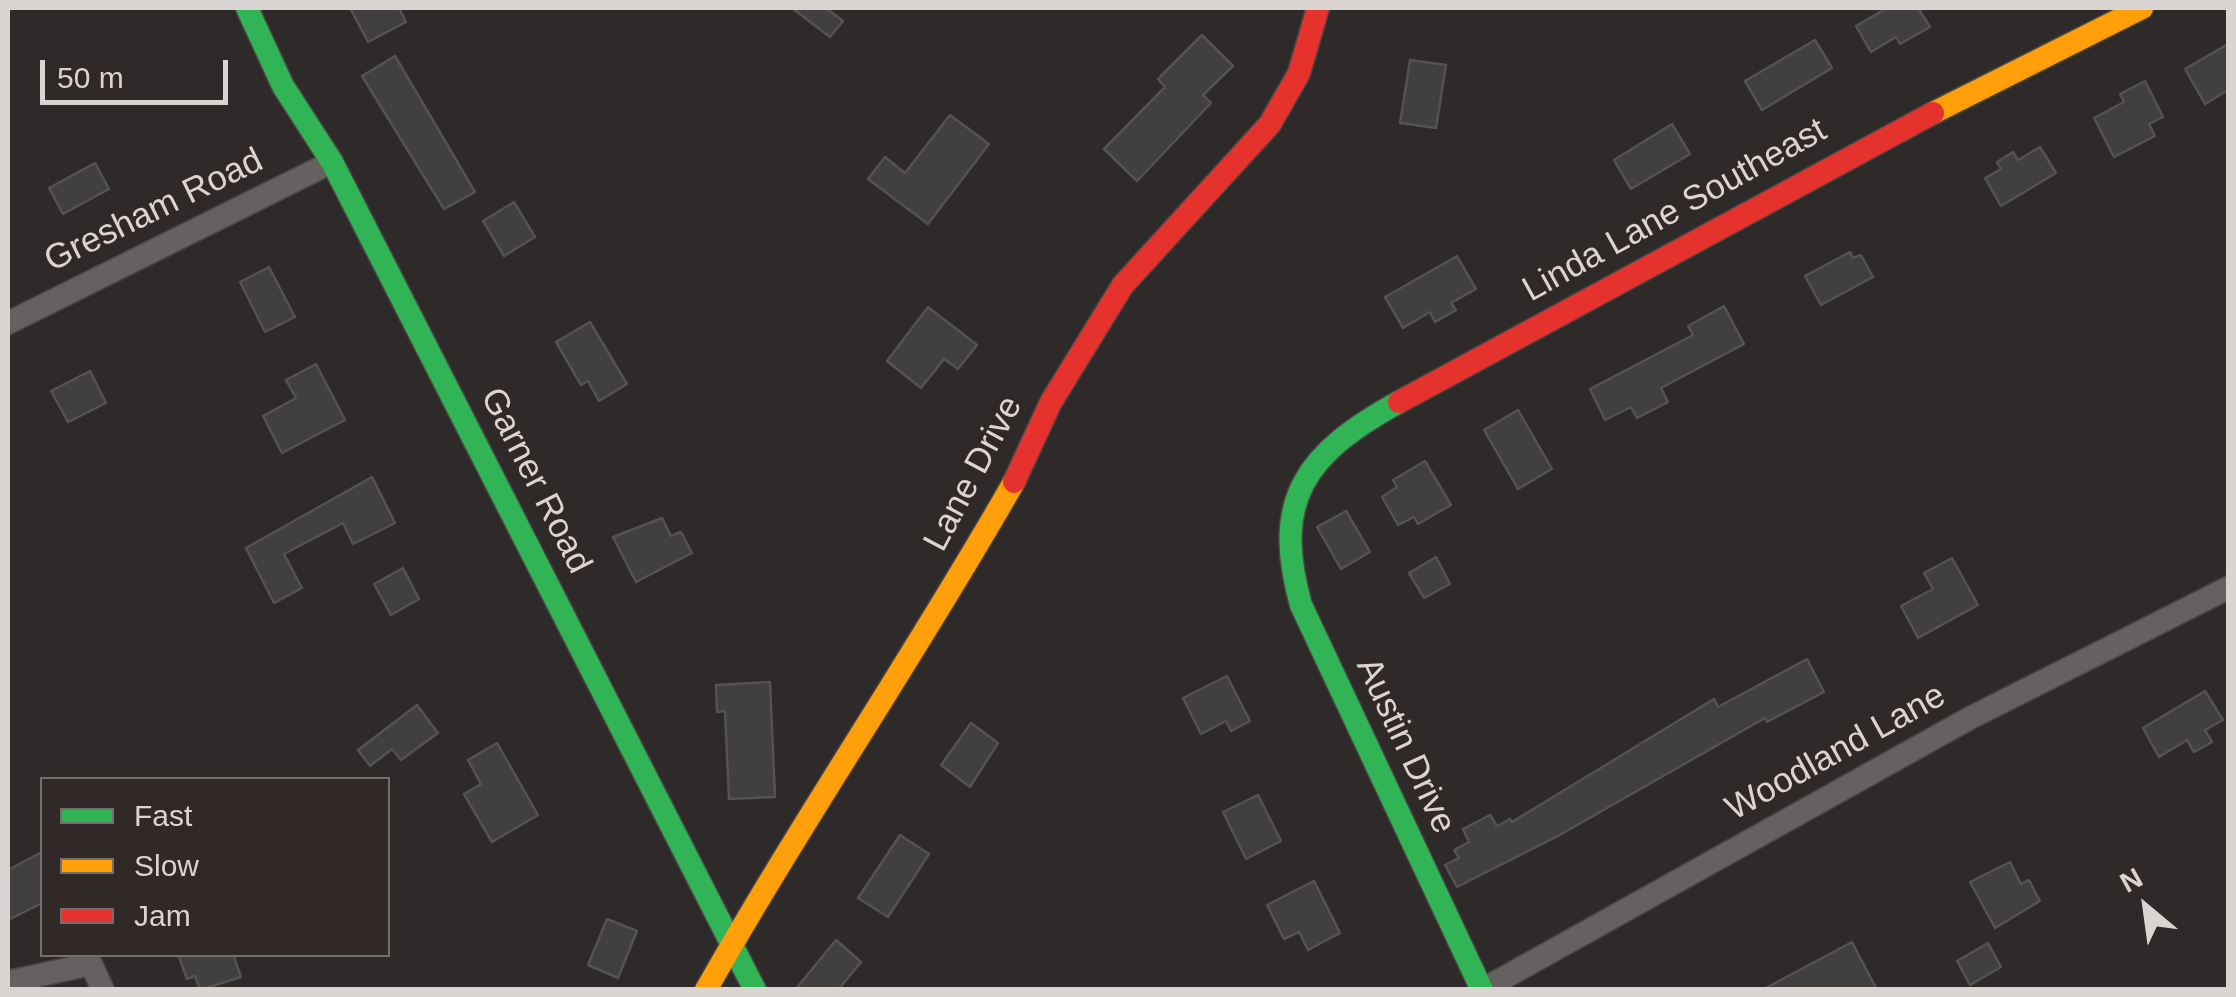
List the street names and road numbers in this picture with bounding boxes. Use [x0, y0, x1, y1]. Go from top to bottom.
street label: Linda Lane Southeast [1516, 110, 1834, 312]
street label: Gresham Road [38, 140, 270, 282]
street label: Garner Road [470, 381, 600, 581]
street label: Lane Drive [916, 389, 1032, 559]
street label: Austin Drive [1346, 652, 1464, 840]
street label: Woodland Lane [1719, 675, 1953, 831]

